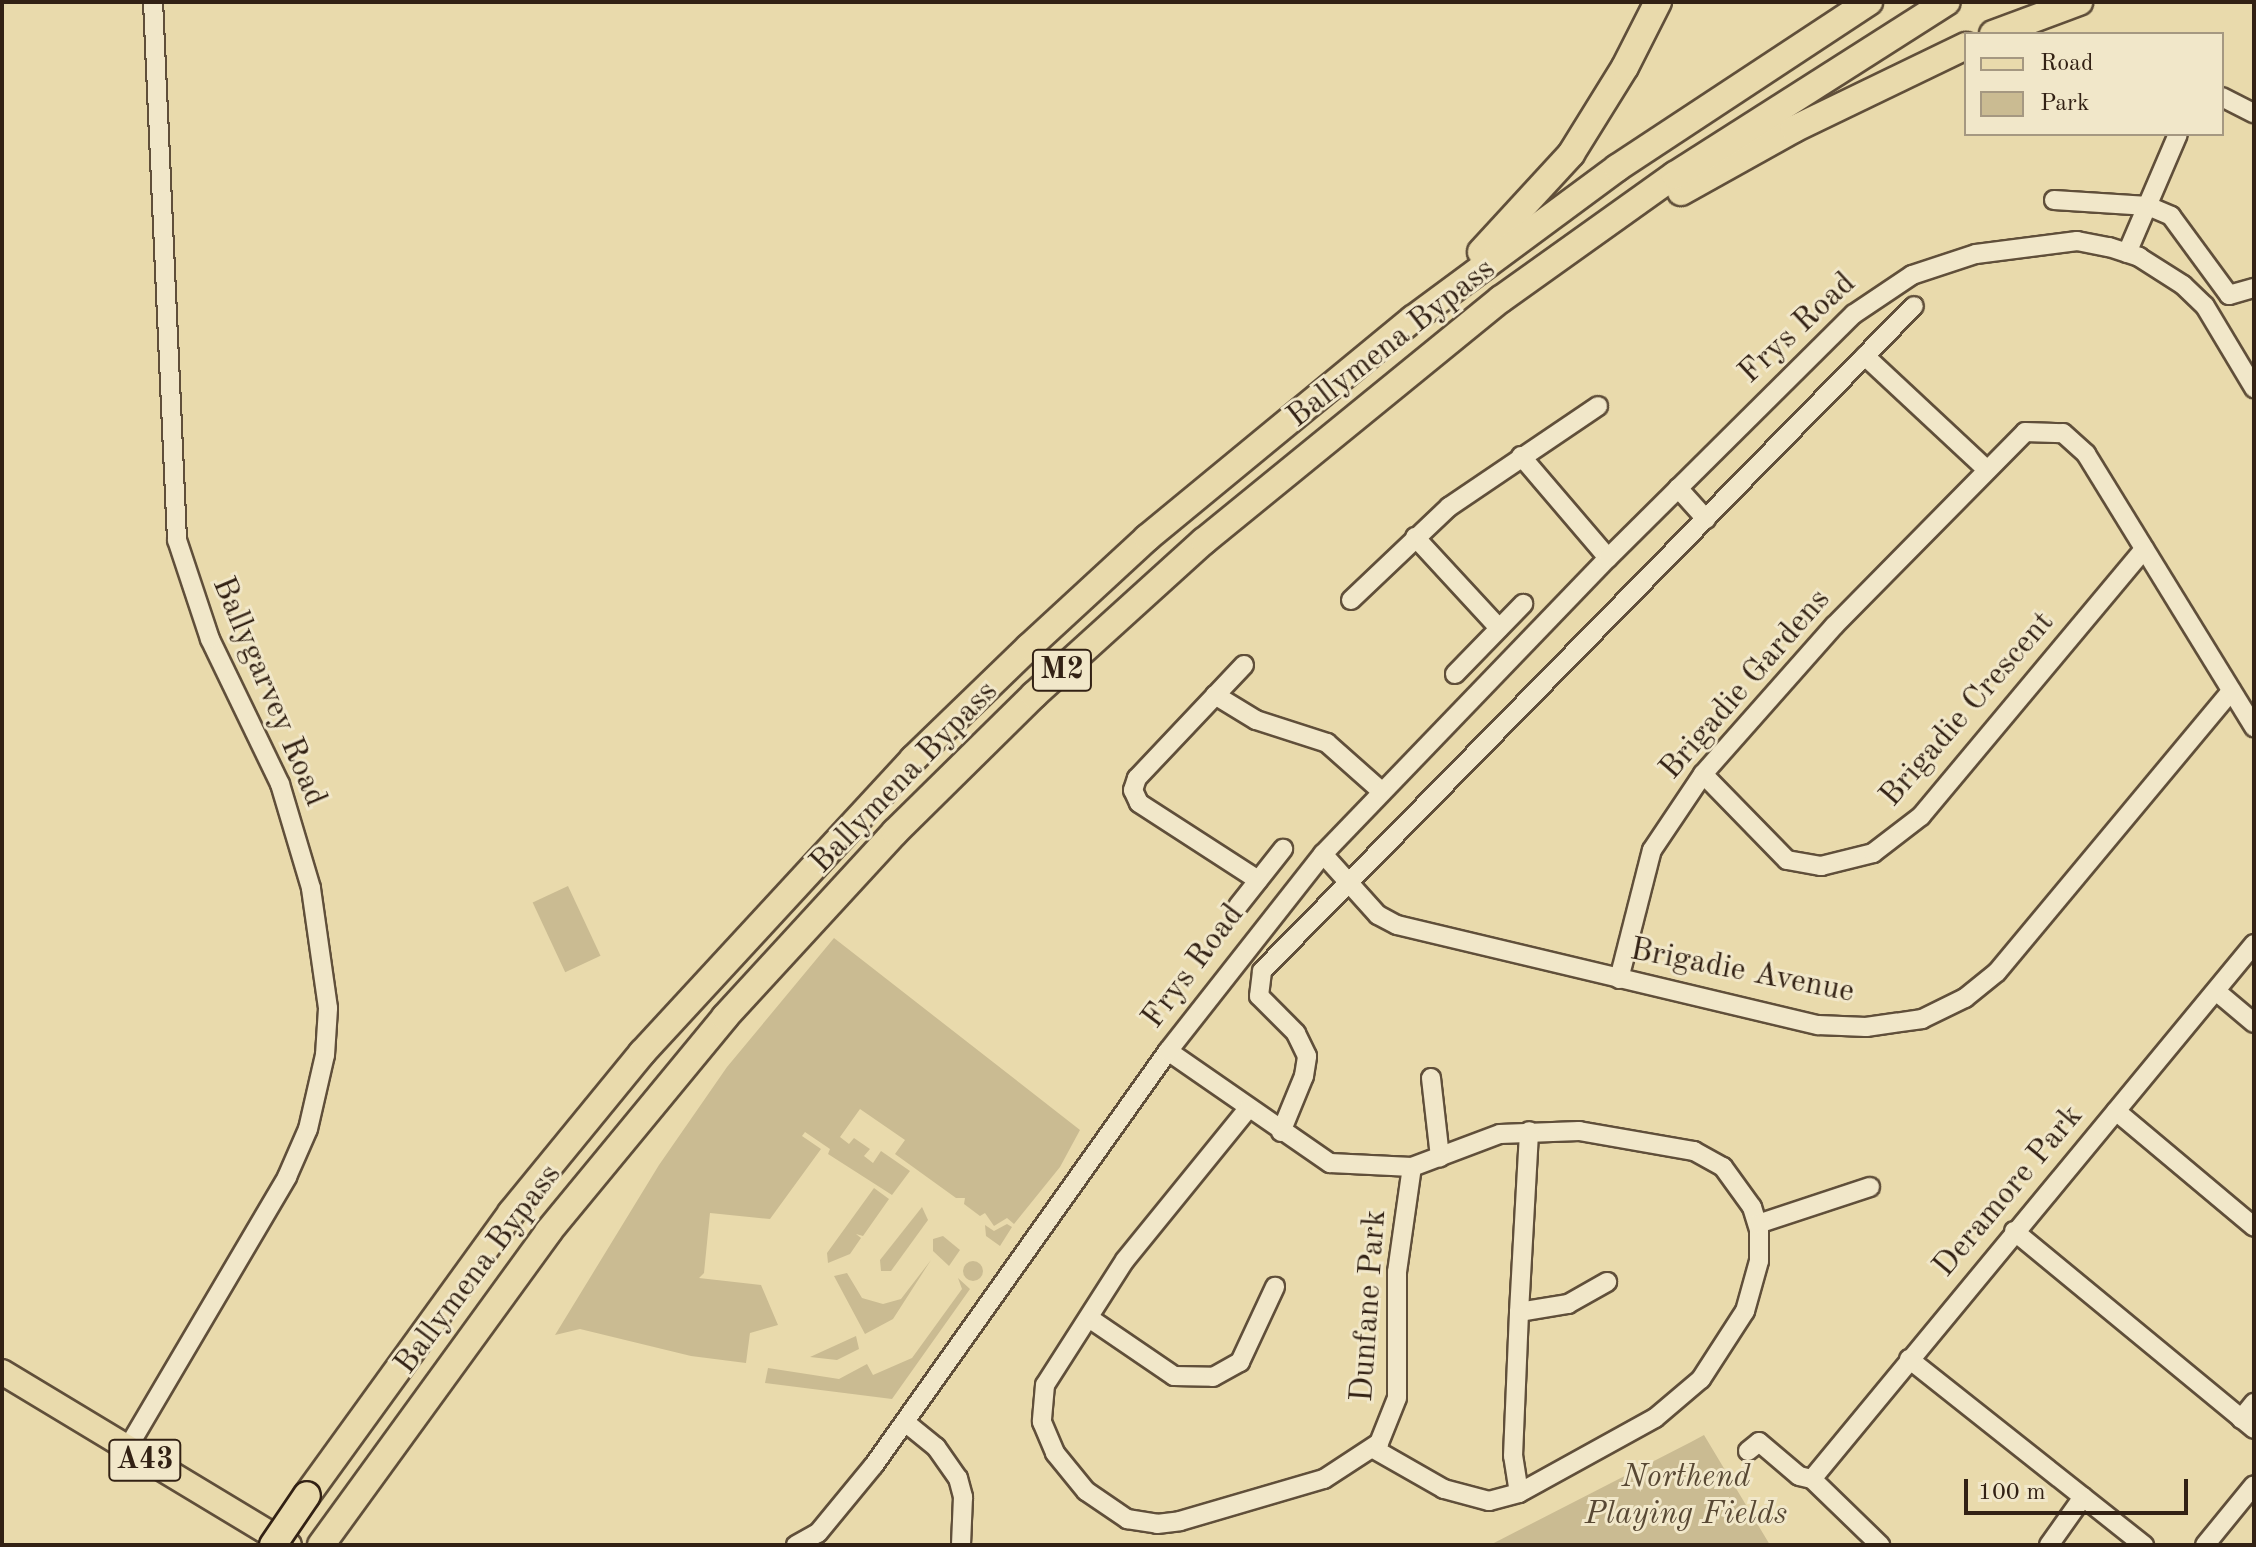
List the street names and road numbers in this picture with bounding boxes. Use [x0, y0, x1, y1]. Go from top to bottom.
street label: Ballymena Bypass [1280, 251, 1504, 437]
street label: Frys Road [1732, 265, 1864, 393]
street label: Ballygarvey Road [202, 571, 334, 813]
street label: Brigadie Gardens [1653, 582, 1839, 788]
street label: Brigadie Crescent [1873, 604, 2063, 816]
road number: M2 [1030, 644, 1094, 696]
street label: Ballymena Bypass [803, 673, 1007, 883]
street label: Frys Road [1135, 897, 1253, 1037]
street label: Brigadie Avenue [1627, 931, 1857, 1013]
street label: Deramore Park [1926, 1098, 2092, 1286]
street label: Ballymena Bypass [387, 1157, 571, 1383]
street label: Dunfane Park [1344, 1209, 1396, 1403]
road number: A43 [107, 1434, 183, 1486]

